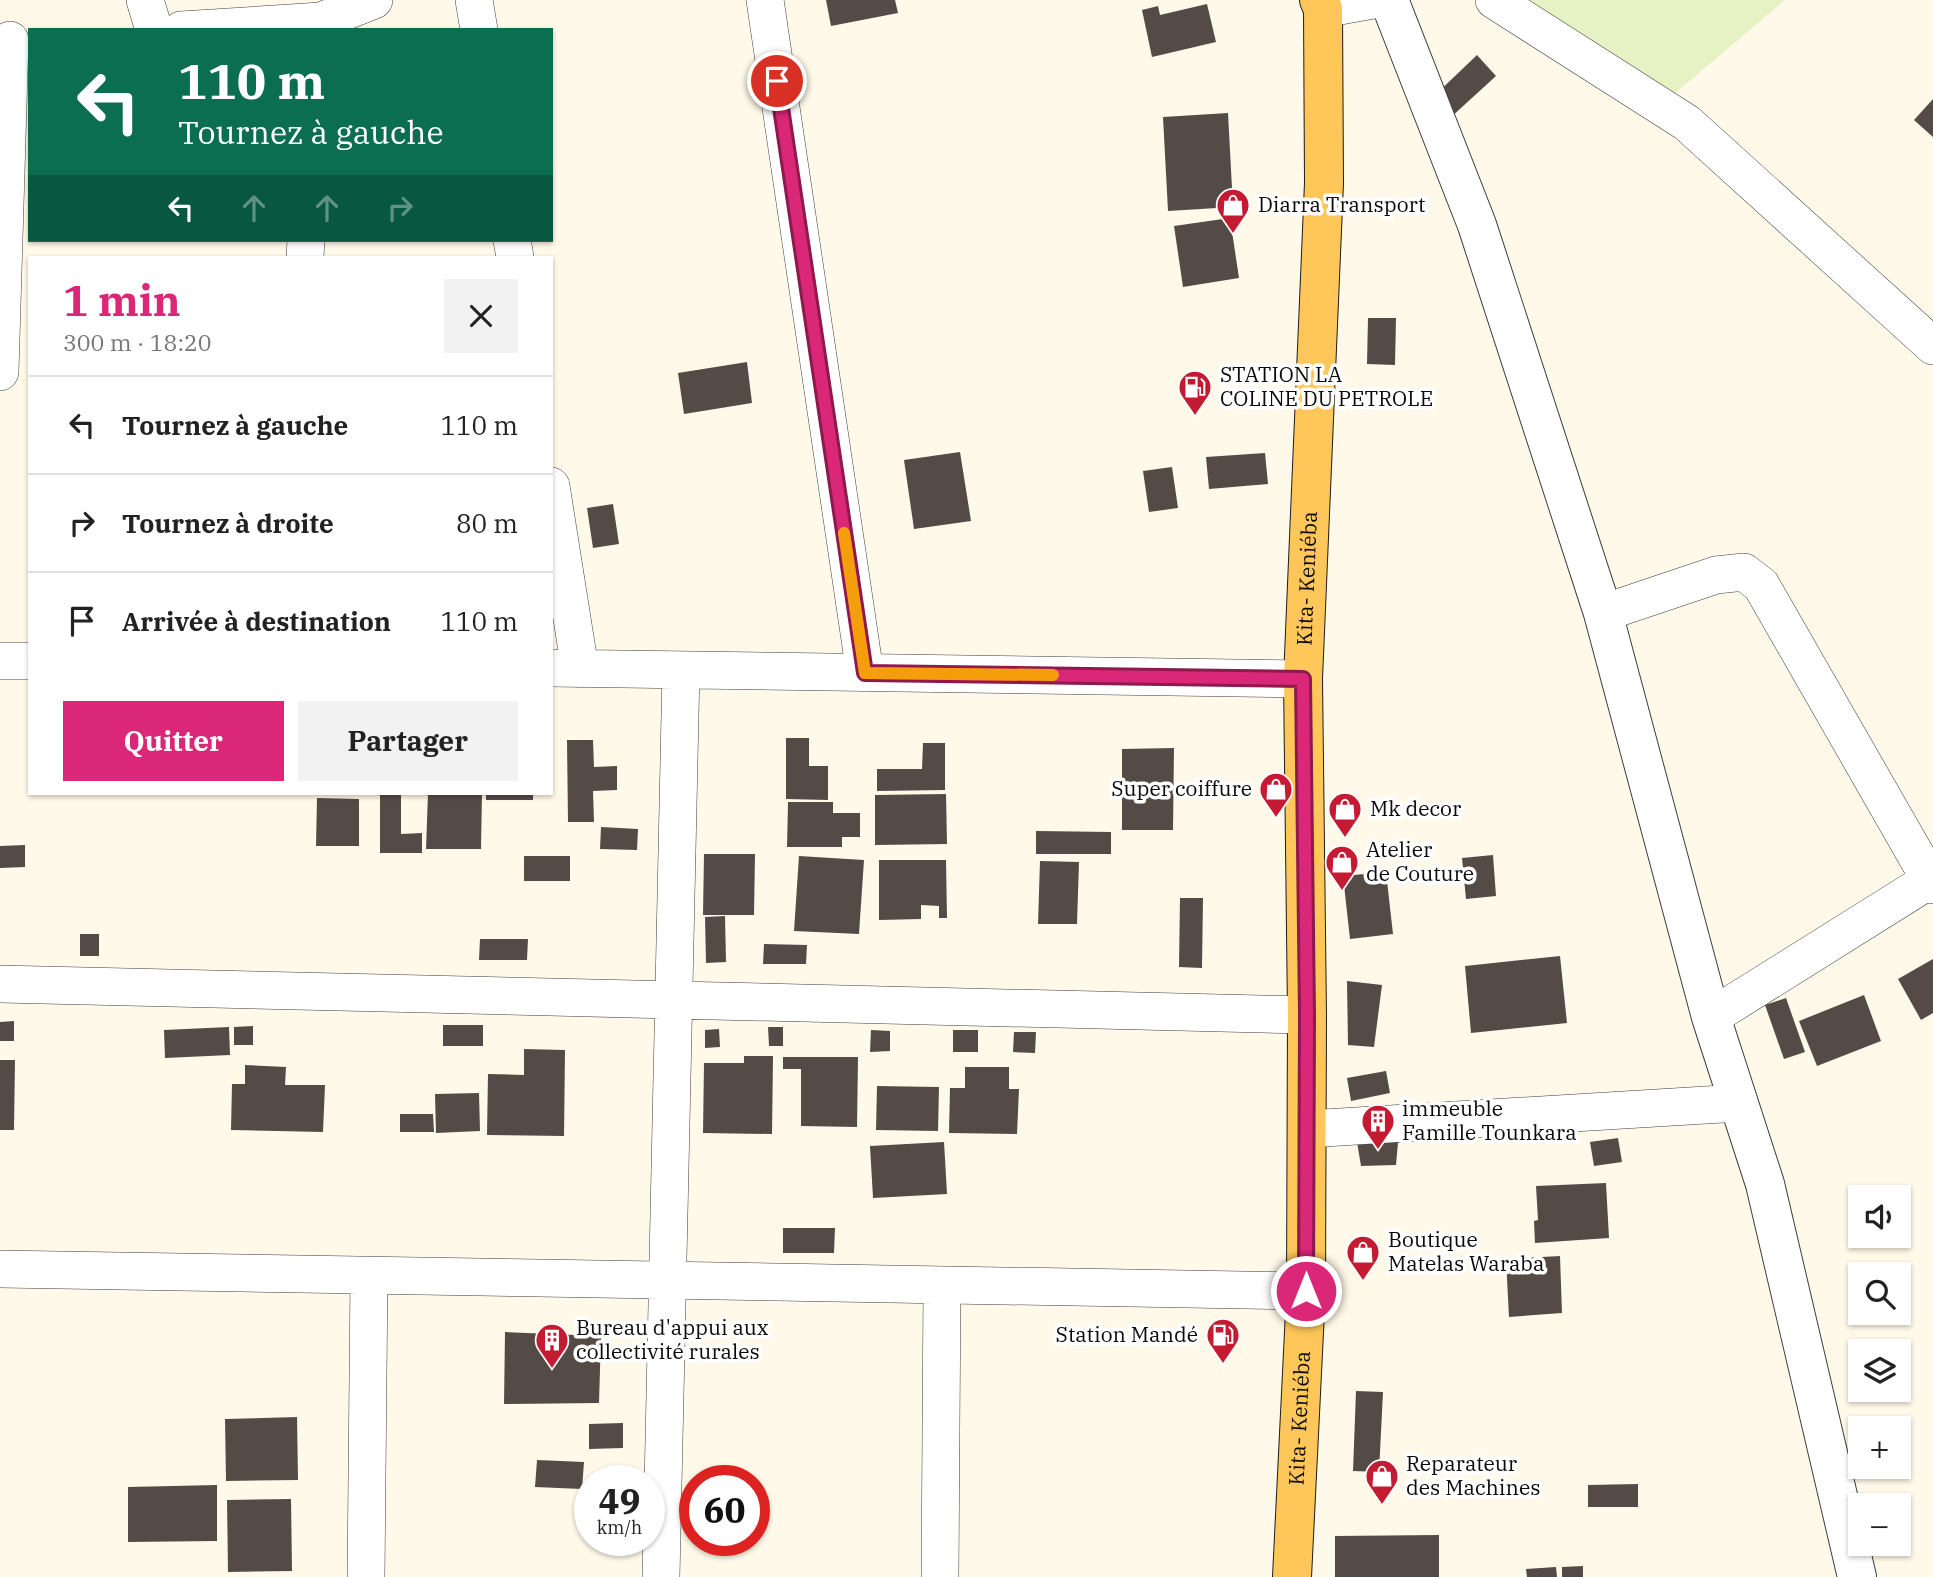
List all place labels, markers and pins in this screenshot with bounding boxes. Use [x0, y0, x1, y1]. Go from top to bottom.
pin [747, 51, 807, 111]
shop icon: Diarra Transport [1214, 186, 1252, 235]
place label: Diarra Transport [1258, 190, 1426, 218]
place label: STATION LA COLINE DU PETROLE [1220, 360, 1433, 412]
fuel station icon: STATION LA COLINE DU PETROLE [1176, 368, 1214, 417]
shop icon: Super coiffure [1257, 770, 1295, 819]
place label: Super coiffure [1111, 774, 1252, 802]
shop icon: Mk decor [1326, 790, 1364, 839]
place label: Mk decor [1370, 794, 1462, 822]
place label: Atelier de Couture [1366, 835, 1474, 887]
shop icon: Atelier de Couture [1323, 843, 1361, 892]
place label: immeuble Famille Tounkara [1402, 1094, 1577, 1146]
building icon: immeuble Famille Tounkara [1359, 1102, 1397, 1151]
place label: Boutique Matelas Waraba [1388, 1225, 1544, 1277]
shop icon: Boutique Matelas Waraba [1344, 1233, 1382, 1282]
place label: Bureau d'appui aux collectivité rurales [576, 1313, 769, 1365]
fuel station icon: Station Mandé [1204, 1316, 1242, 1365]
place label: Station Mandé [1056, 1320, 1198, 1348]
building icon: Bureau d'appui aux collectivité rurales [533, 1321, 571, 1370]
place label: Reparateur des Machines [1406, 1449, 1540, 1501]
shop icon: Reparateur des Machines [1363, 1457, 1401, 1506]

